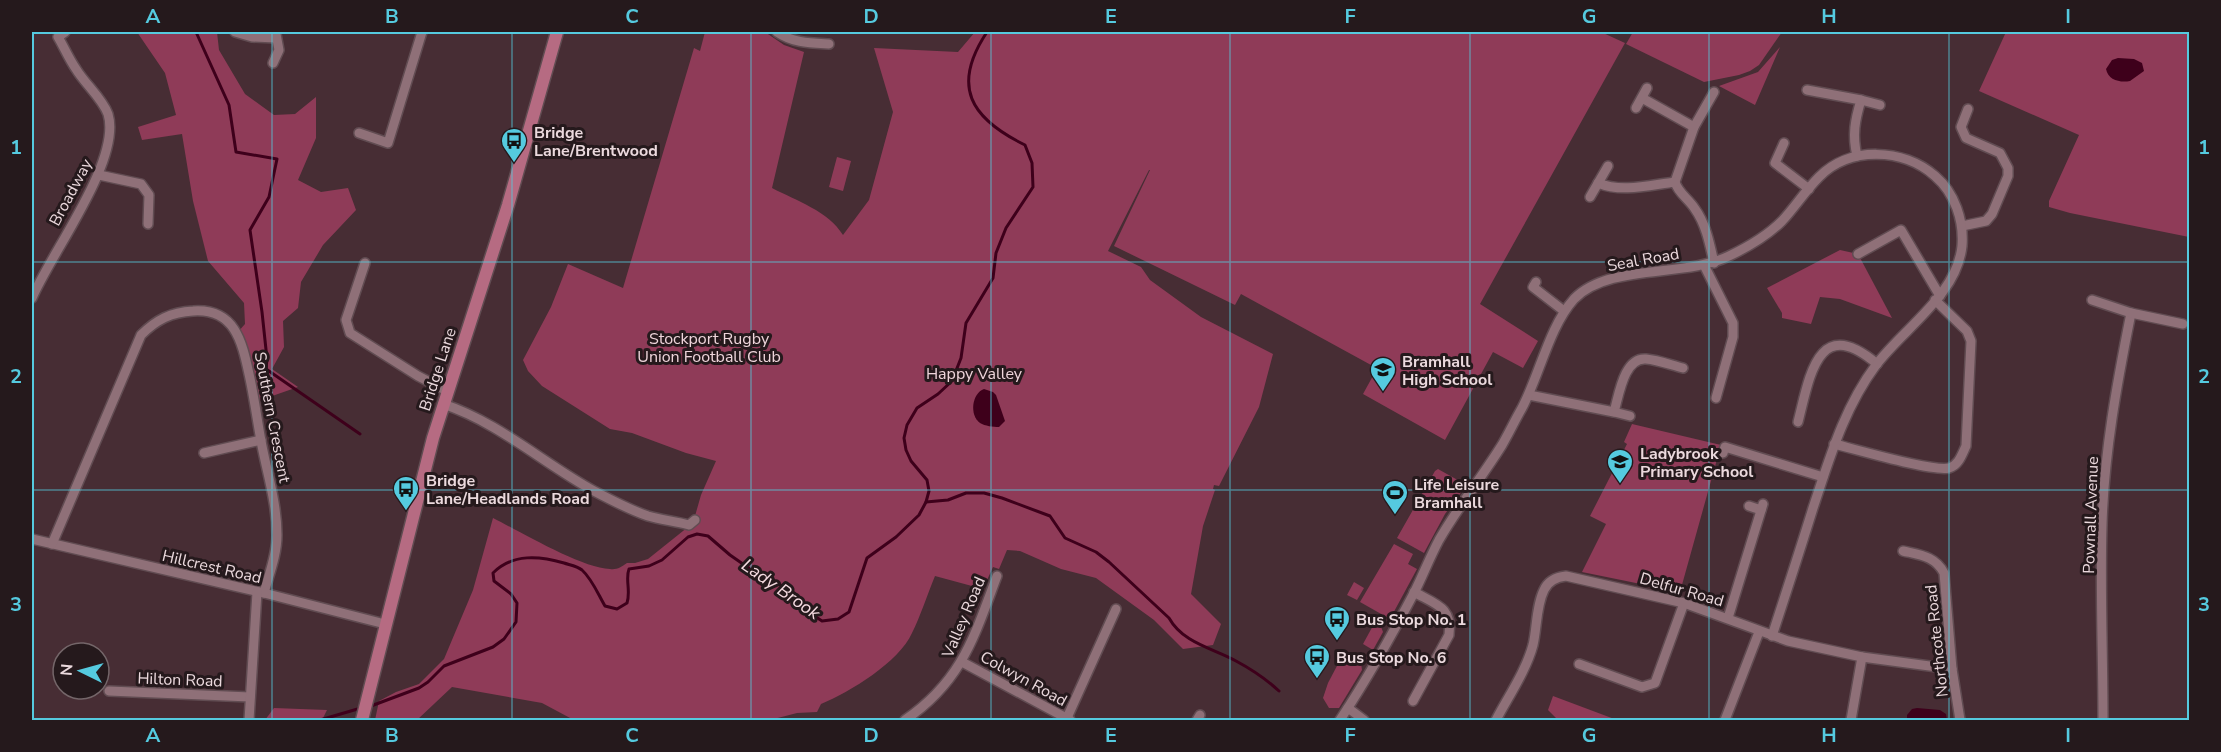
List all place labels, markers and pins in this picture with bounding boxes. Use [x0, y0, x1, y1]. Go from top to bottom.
place label: Bridge Lane/Brentwood [534, 122, 658, 162]
bus stop icon: Bridge Lane/Brentwood [499, 126, 529, 164]
place label: Bramhall High School [1402, 351, 1492, 391]
school or university icon: Bramhall High School [1368, 355, 1398, 393]
place label: Ladybrook Primary School [1640, 443, 1753, 483]
school or university icon: Ladybrook Primary School [1605, 447, 1635, 485]
place label: Bridge Lane/Headlands Road [426, 470, 590, 510]
bus stop icon: Bridge Lane/Headlands Road [391, 474, 421, 512]
place label: Life Leisure Bramhall [1414, 474, 1500, 514]
sports icon: Life Leisure Bramhall [1380, 478, 1410, 516]
bus stop icon: Bus Stop No. 1 [1322, 604, 1352, 642]
place label: Bus Stop No. 1 [1356, 609, 1466, 631]
bus stop icon: Bus Stop No. 6 [1302, 642, 1332, 680]
place label: Bus Stop No. 6 [1336, 647, 1446, 669]

